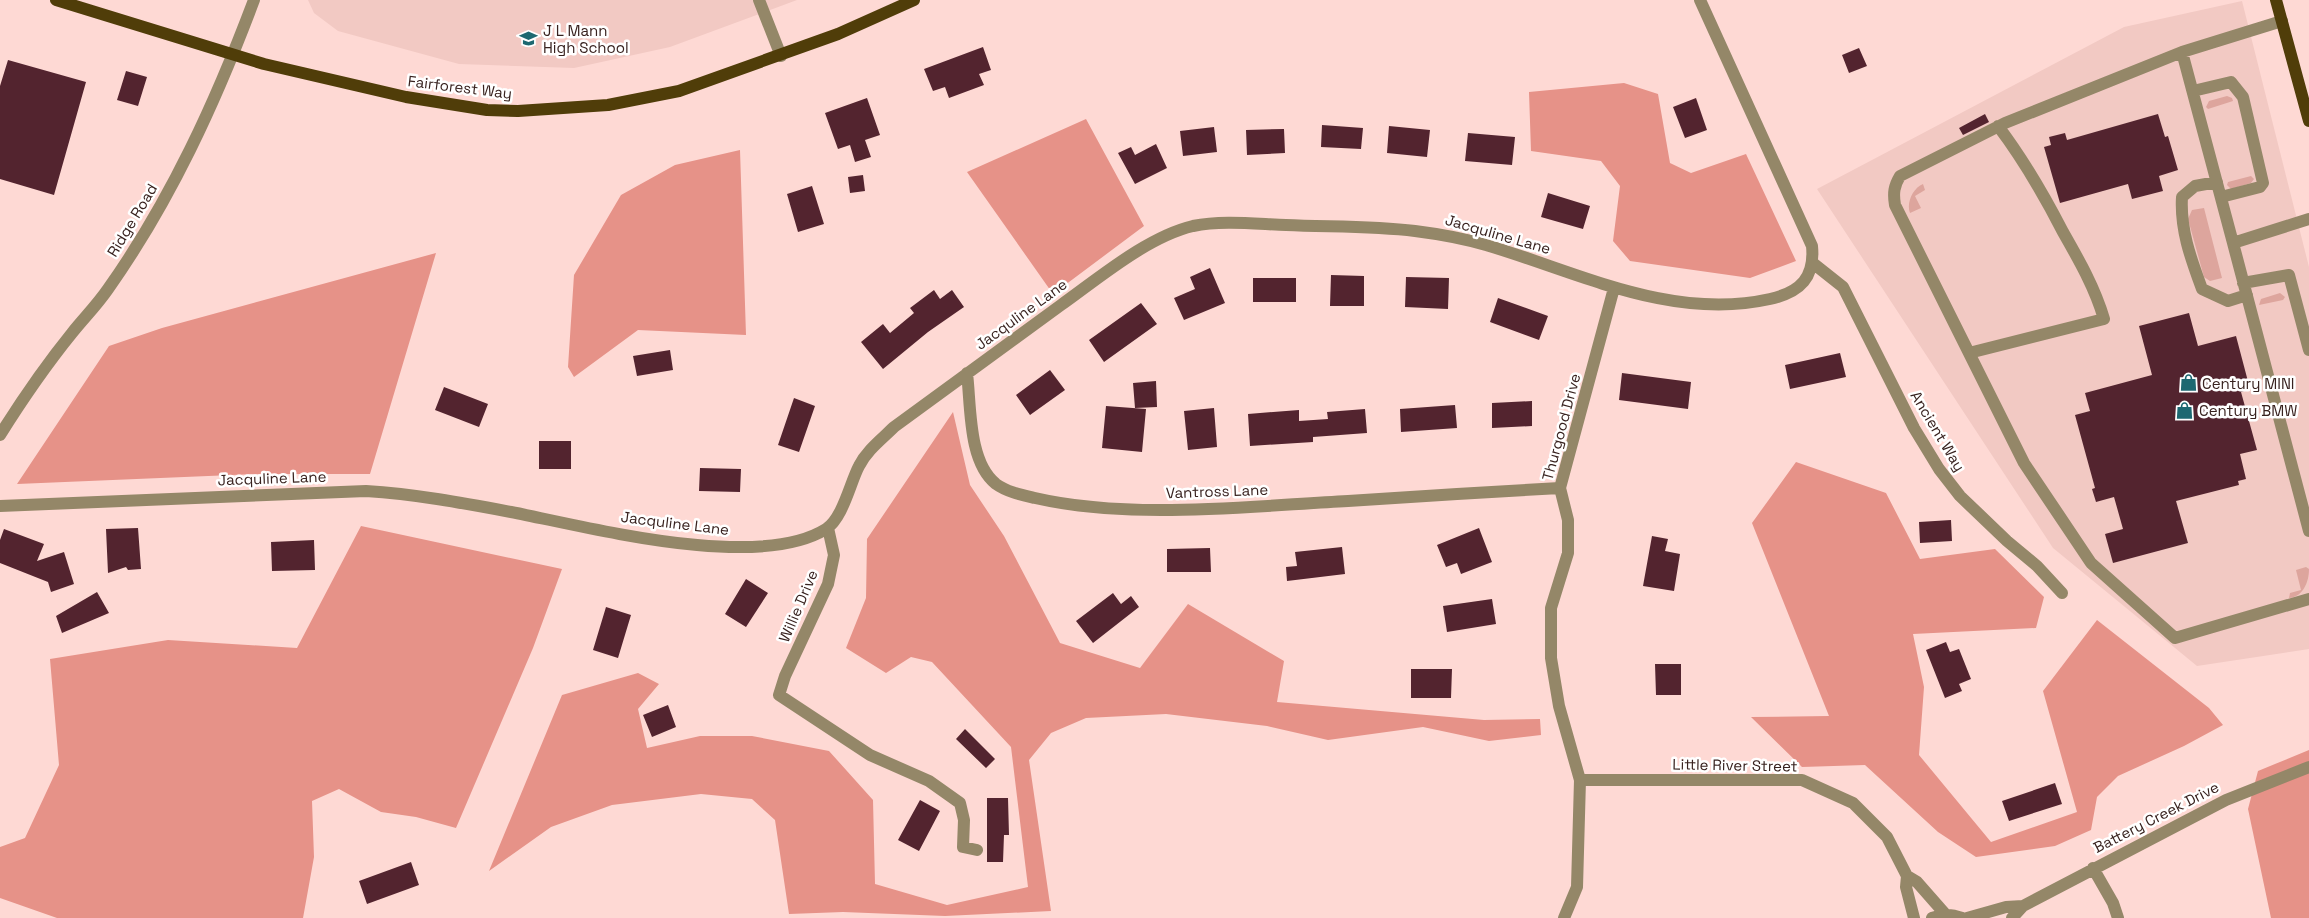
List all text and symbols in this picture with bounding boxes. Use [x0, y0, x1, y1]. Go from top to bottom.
place label: J L Mann High School [543, 21, 629, 57]
school or university icon: J L Mann High School [519, 29, 539, 49]
street label: Fairforest Way [407, 71, 513, 103]
street label: Ridge Road [103, 180, 161, 260]
street label: Jacquline Lane [1443, 210, 1553, 258]
street label: Jacquline Lane [971, 274, 1071, 354]
street label: Thurgood Drive [1538, 371, 1584, 483]
shop icon: Century MINI [2178, 373, 2198, 393]
place label: Century MINI [2202, 374, 2295, 393]
street label: Ancient Way [1907, 387, 1969, 475]
shop icon: Century BMW [2175, 400, 2195, 420]
place label: Century BMW [2199, 401, 2297, 420]
street label: Jacquline Lane [217, 467, 327, 489]
street label: Vantross Lane [1165, 480, 1269, 502]
street label: Jacquline Lane [620, 507, 730, 539]
street label: Willie Drive [774, 567, 822, 645]
street label: Little River Street [1672, 754, 1798, 776]
street label: Battery Creek Drive [2090, 777, 2222, 857]

